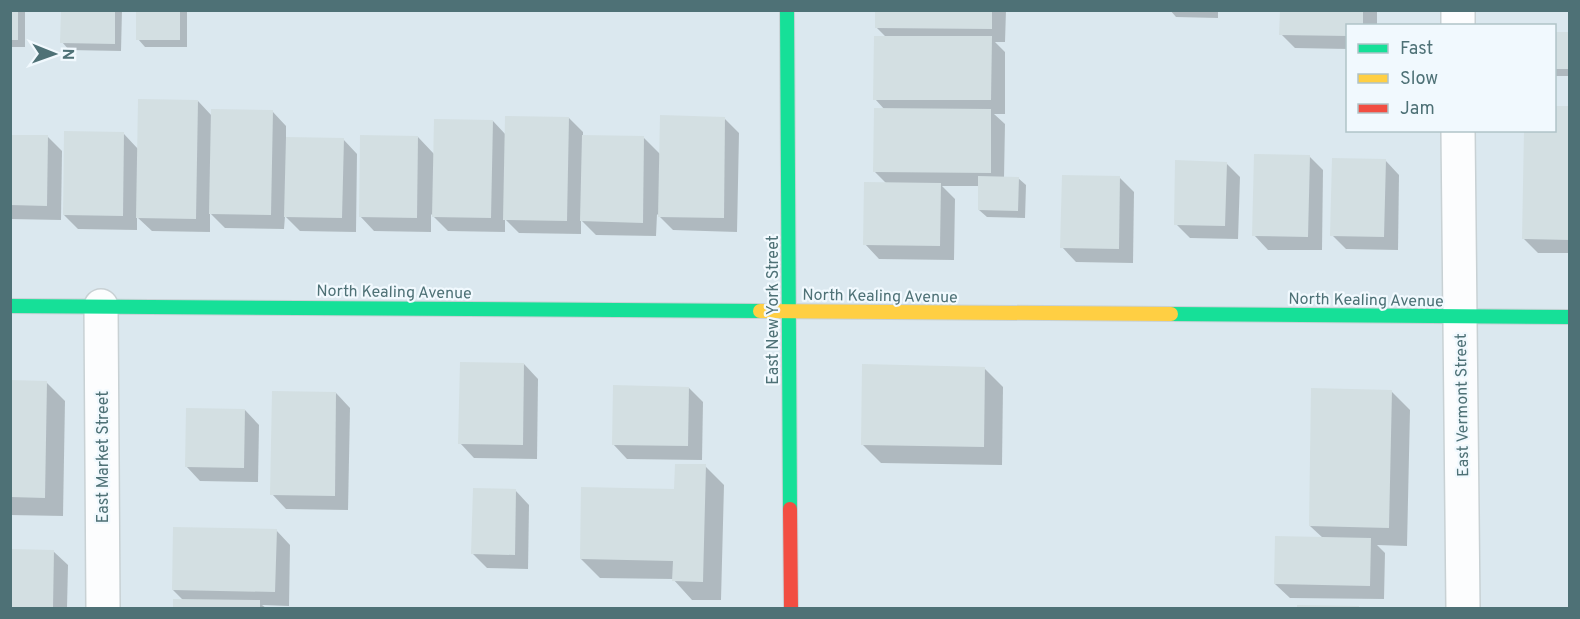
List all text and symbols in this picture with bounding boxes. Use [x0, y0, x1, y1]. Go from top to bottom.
north arrow [24, 24, 84, 84]
legend [1346, 24, 1556, 132]
text: Fast [1400, 38, 1433, 61]
text: N [57, 48, 77, 60]
text: Slow [1400, 68, 1438, 91]
text: Jam [1400, 98, 1435, 121]
street label: East New York Street [764, 235, 784, 385]
street label: North Kealing Avenue [316, 282, 472, 304]
street label: North Kealing Avenue [802, 286, 958, 308]
street label: North Kealing Avenue [1288, 290, 1444, 312]
street label: East Vermont Street [1452, 333, 1474, 477]
street label: East Market Street [94, 391, 114, 523]

